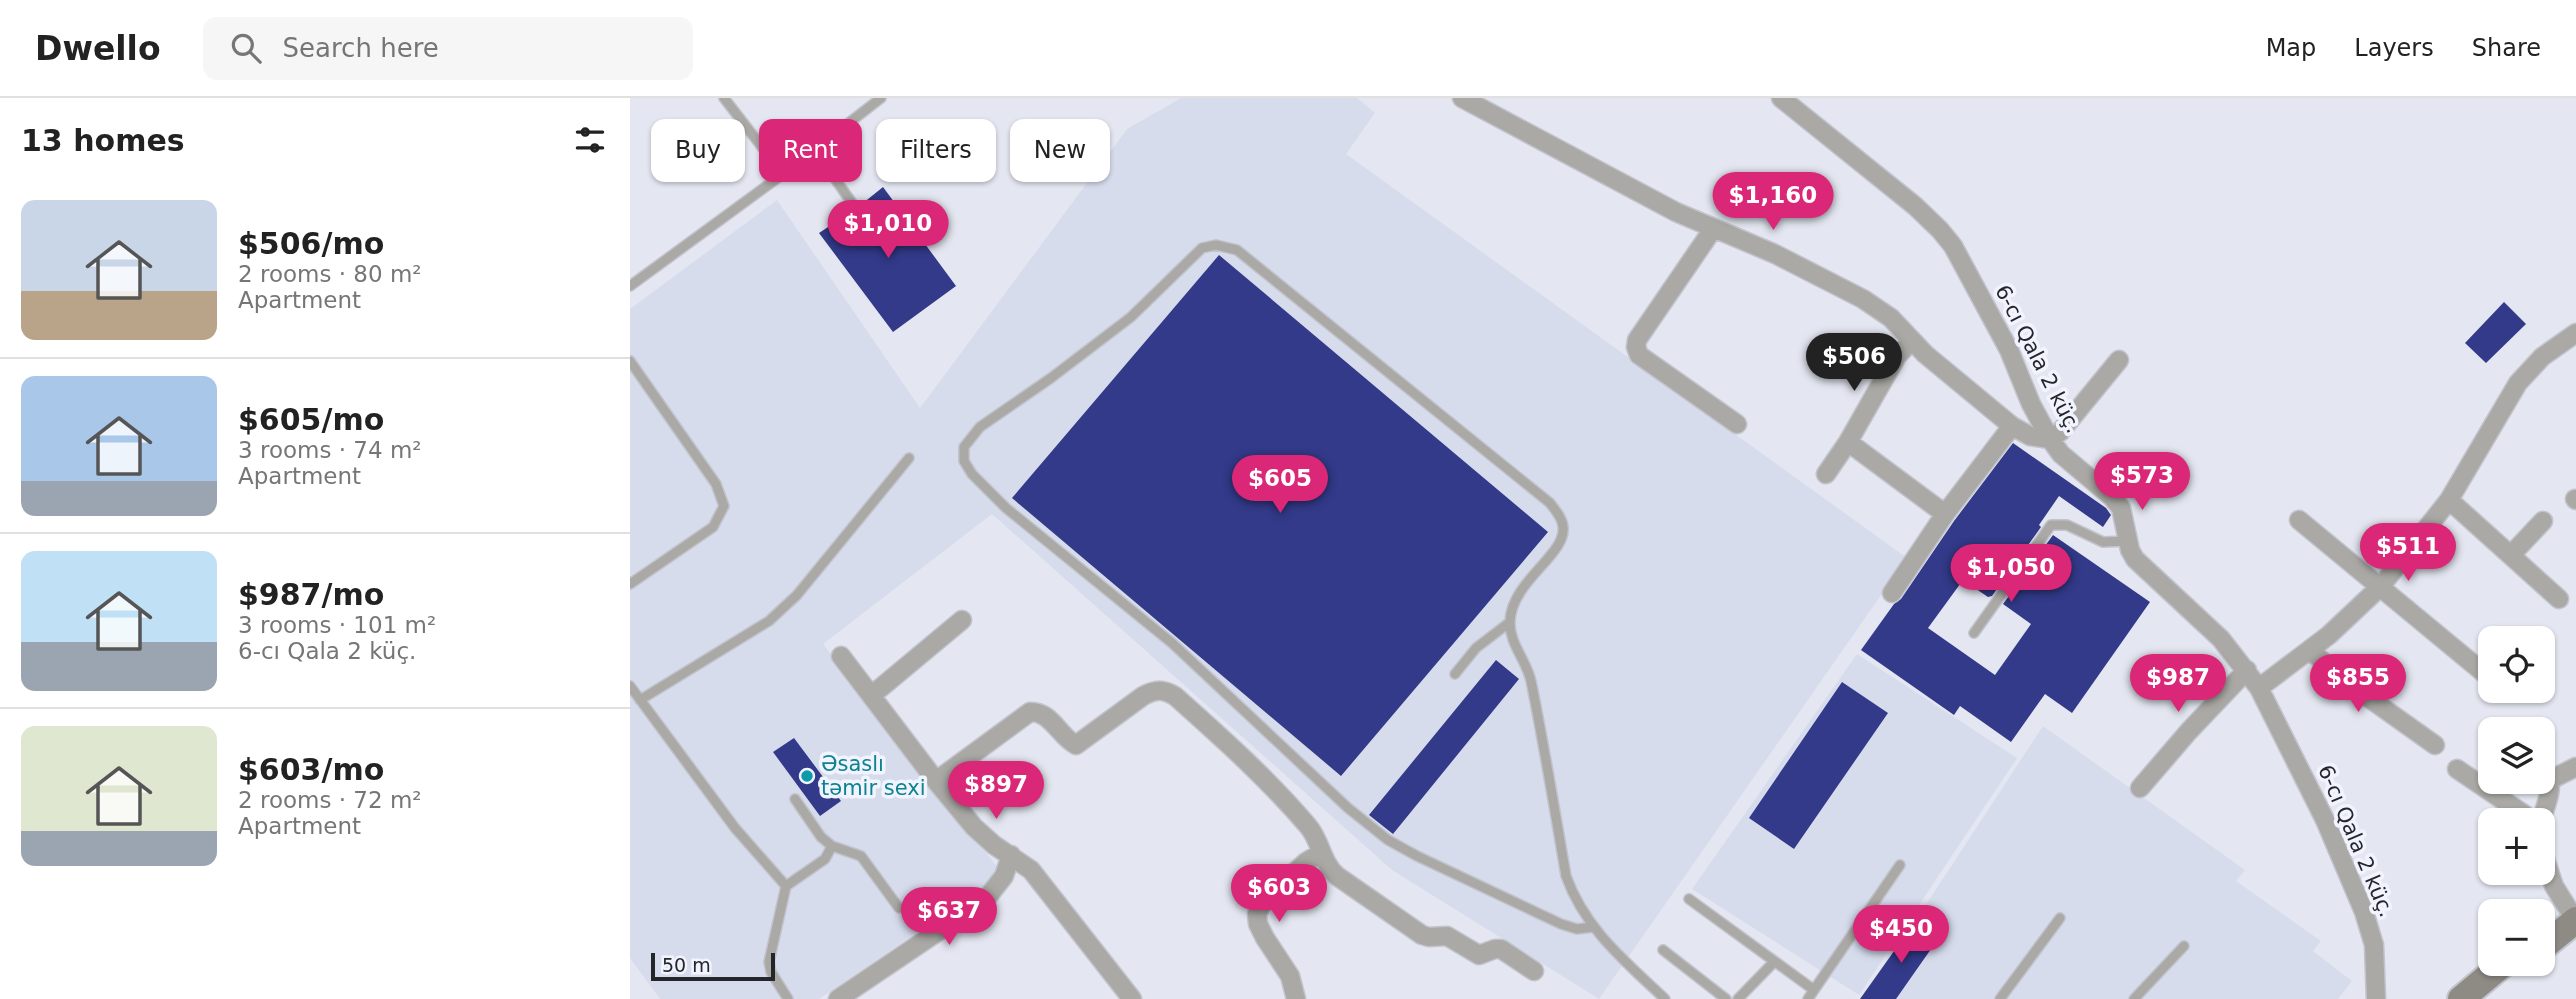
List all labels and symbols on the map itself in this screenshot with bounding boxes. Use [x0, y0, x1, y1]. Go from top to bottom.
pin: $1,160 [1716, 172, 1830, 232]
pin: $1,010 [831, 200, 945, 260]
street label: 6-cı Qala 2 küç. [1990, 281, 2086, 437]
pin: $506 [1813, 334, 1895, 393]
pin: $573 [2101, 452, 2183, 512]
pin: $605 [1239, 456, 1321, 515]
pin: $511 [2367, 524, 2449, 583]
pin: $1,050 [1954, 545, 2068, 604]
pin: $987 [2137, 654, 2219, 714]
pin: $855 [2317, 654, 2399, 714]
place label: Əsaslı təmir sexi [821, 752, 926, 800]
street label: 6-cı Qala 2 küç. [2313, 761, 2399, 921]
pin: $897 [955, 762, 1037, 821]
marker: Əsaslı təmir sexi [799, 768, 815, 784]
pin: $603 [1238, 864, 1320, 924]
pin: $637 [908, 888, 990, 947]
pin: $450 [1860, 906, 1942, 965]
scale bar [651, 950, 775, 982]

